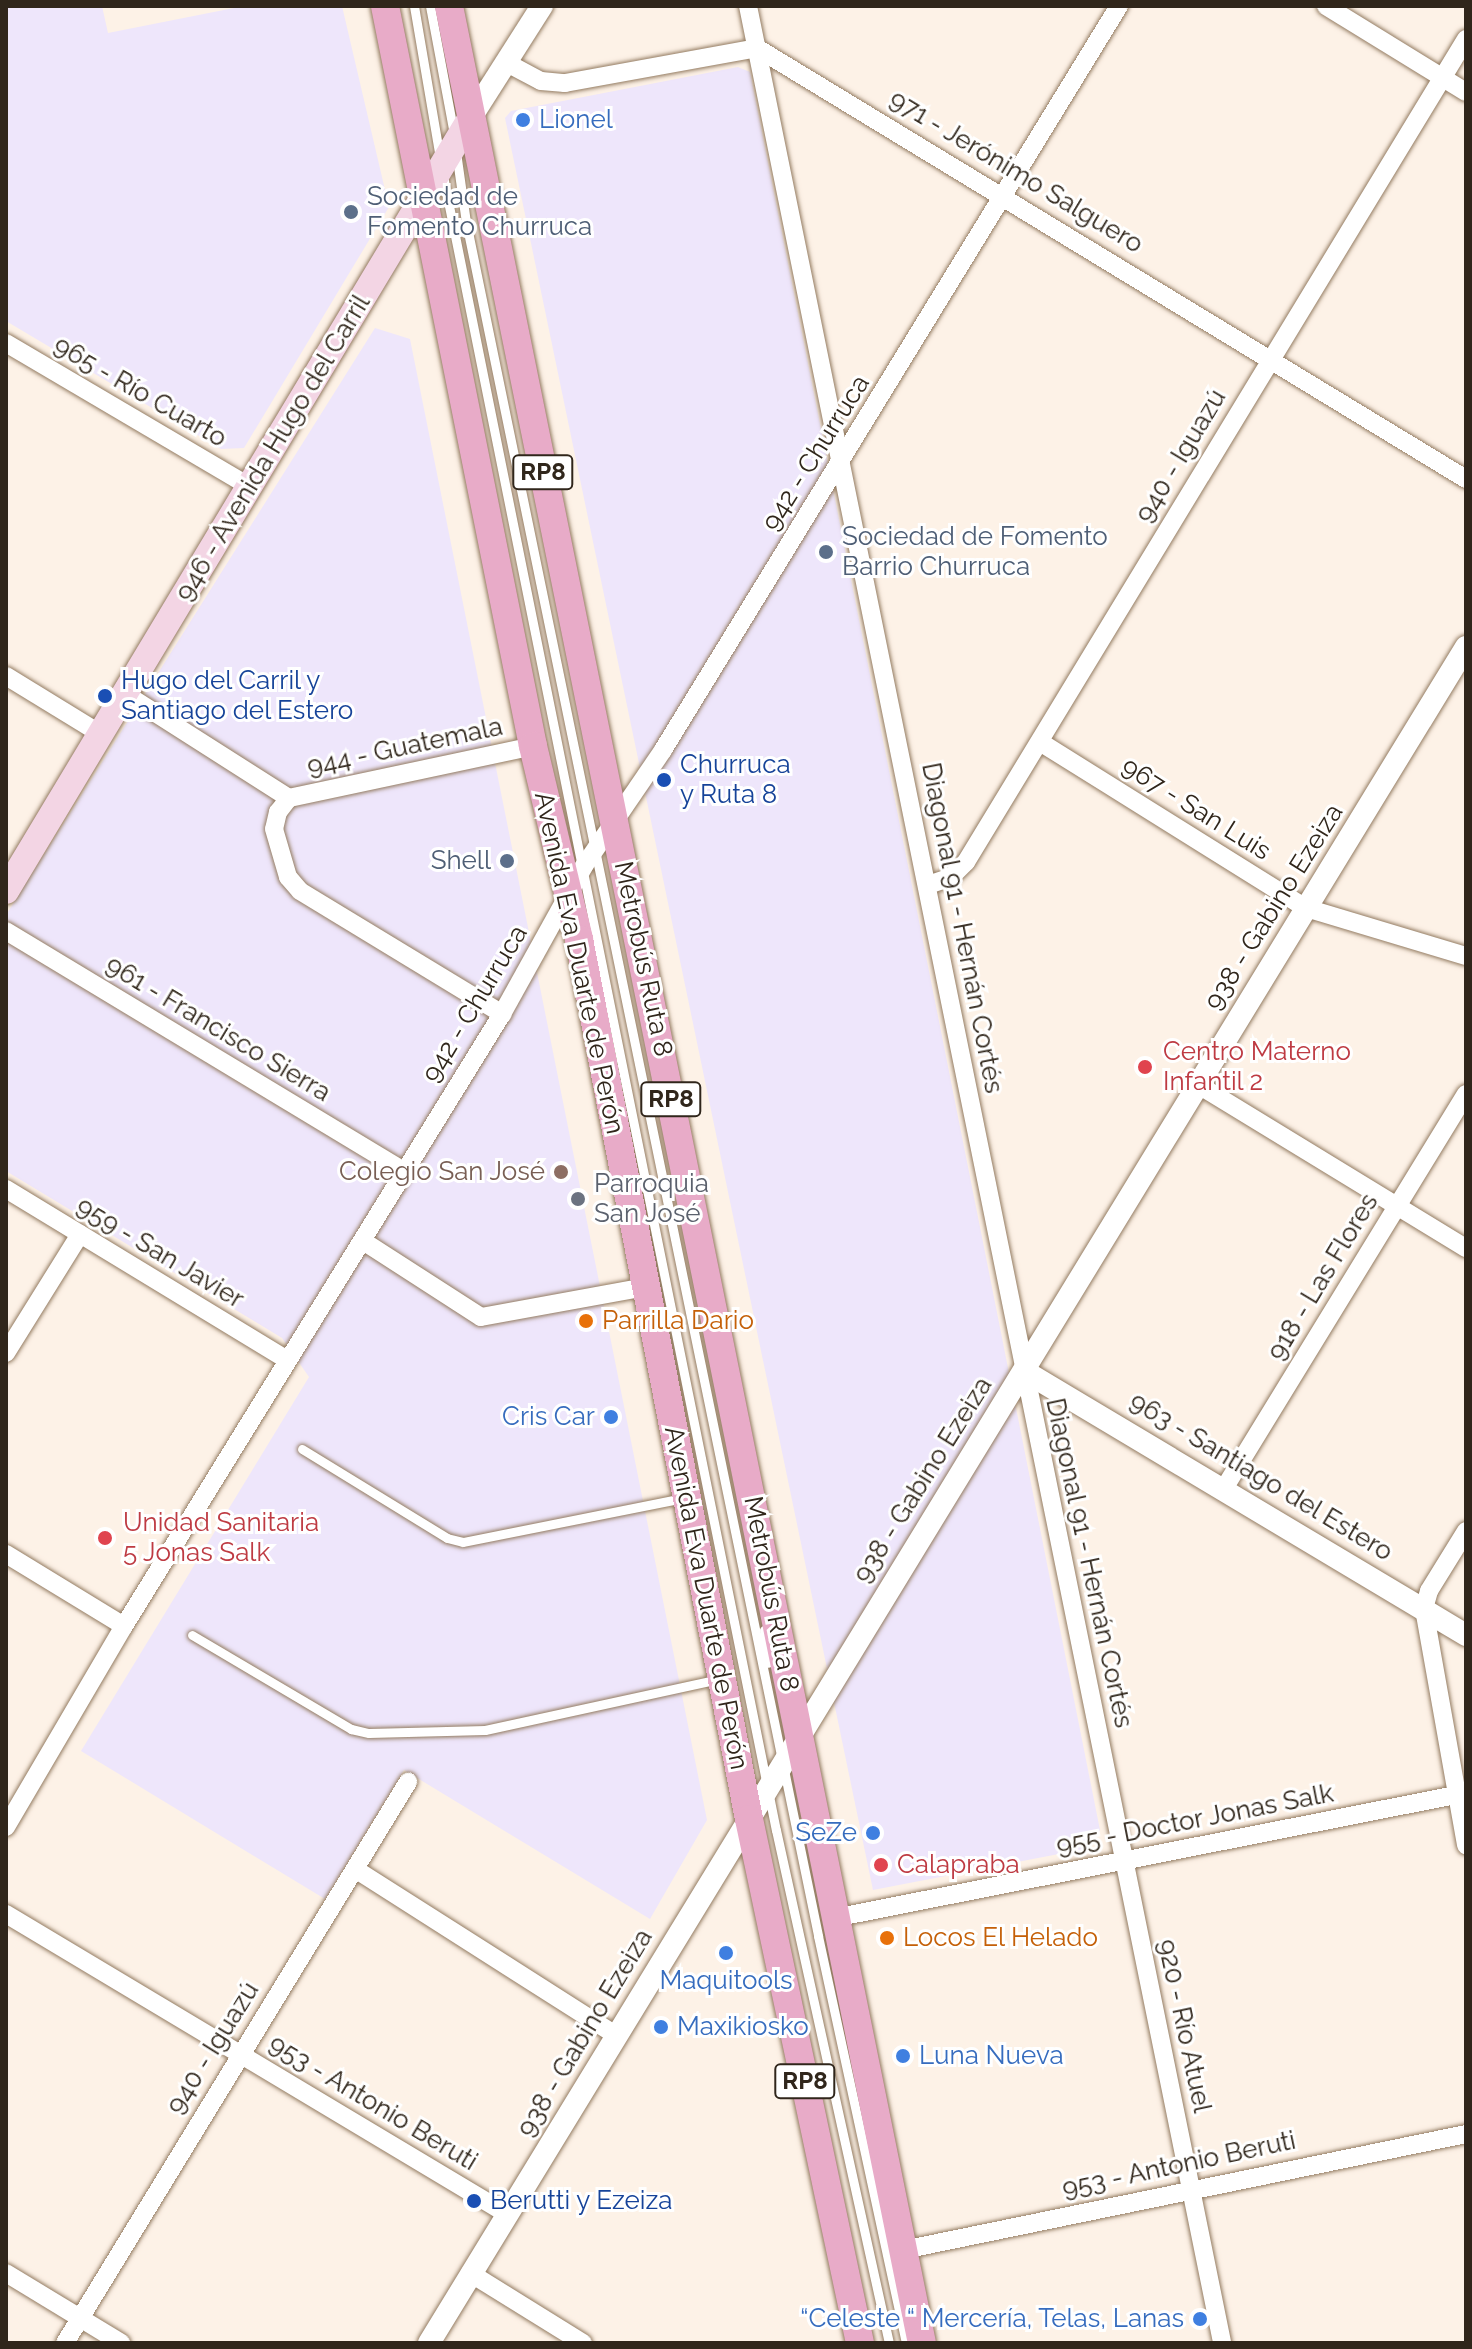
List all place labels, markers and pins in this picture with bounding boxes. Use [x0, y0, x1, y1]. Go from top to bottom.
place label: Lionel [539, 104, 613, 136]
marker: Lionel [514, 111, 532, 129]
place label: Sociedad de Fomento Churruca [367, 181, 592, 242]
marker: Sociedad de Fomento Churruca [342, 203, 360, 221]
place label: Sociedad de Fomento Barrio Churruca [842, 521, 1108, 582]
marker: Sociedad de Fomento Barrio Churruca [817, 543, 835, 561]
place label: Hugo del Carril y Santiago del Estero [121, 665, 354, 726]
marker: Hugo del Carril y Santiago del Estero [96, 687, 114, 705]
place label: Churruca y Ruta 8 [680, 749, 791, 810]
marker: Churruca y Ruta 8 [655, 771, 673, 789]
place label: Shell [431, 845, 491, 877]
marker: Shell [498, 852, 516, 870]
place label: Centro Materno Infantil 2 [1163, 1036, 1351, 1098]
marker: Centro Materno Infantil 2 [1134, 1056, 1156, 1078]
place label: Colegio San José [338, 1156, 545, 1188]
marker: Colegio San José [552, 1163, 570, 1181]
place label: Parroquia San José [594, 1168, 709, 1230]
marker: Parroquia San José [569, 1190, 587, 1208]
place label: Parrilla Dario [602, 1305, 754, 1337]
marker: Parrilla Dario [577, 1312, 595, 1330]
place label: Cris Car [502, 1401, 595, 1433]
marker: Cris Car [602, 1408, 620, 1426]
place label: Unidad Sanitaria 5 Jonas Salk [123, 1507, 319, 1568]
marker: Unidad Sanitaria 5 Jonas Salk [94, 1527, 116, 1549]
place label: SeZe [795, 1817, 857, 1849]
marker: SeZe [864, 1824, 882, 1842]
place label: Calapraba [897, 1849, 1020, 1881]
marker: Calapraba [872, 1856, 890, 1874]
place label: Locos El Helado [903, 1922, 1099, 1954]
marker: Locos El Helado [878, 1929, 896, 1947]
marker: Maquitools [717, 1944, 735, 1962]
place label: Maquitools [659, 1965, 793, 1997]
place label: Maxikiosko [677, 2011, 809, 2043]
marker: Maxikiosko [652, 2018, 670, 2036]
place label: Luna Nueva [919, 2040, 1064, 2072]
marker: Luna Nueva [894, 2047, 912, 2065]
place label: Berutti y Ezeiza [490, 2185, 674, 2217]
marker: Berutti y Ezeiza [465, 2192, 483, 2210]
place label: “Celeste “ Mercería, Telas, Lanas [799, 2303, 1184, 2335]
marker: “Celeste “ Mercería, Telas, Lanas [1191, 2310, 1209, 2328]

